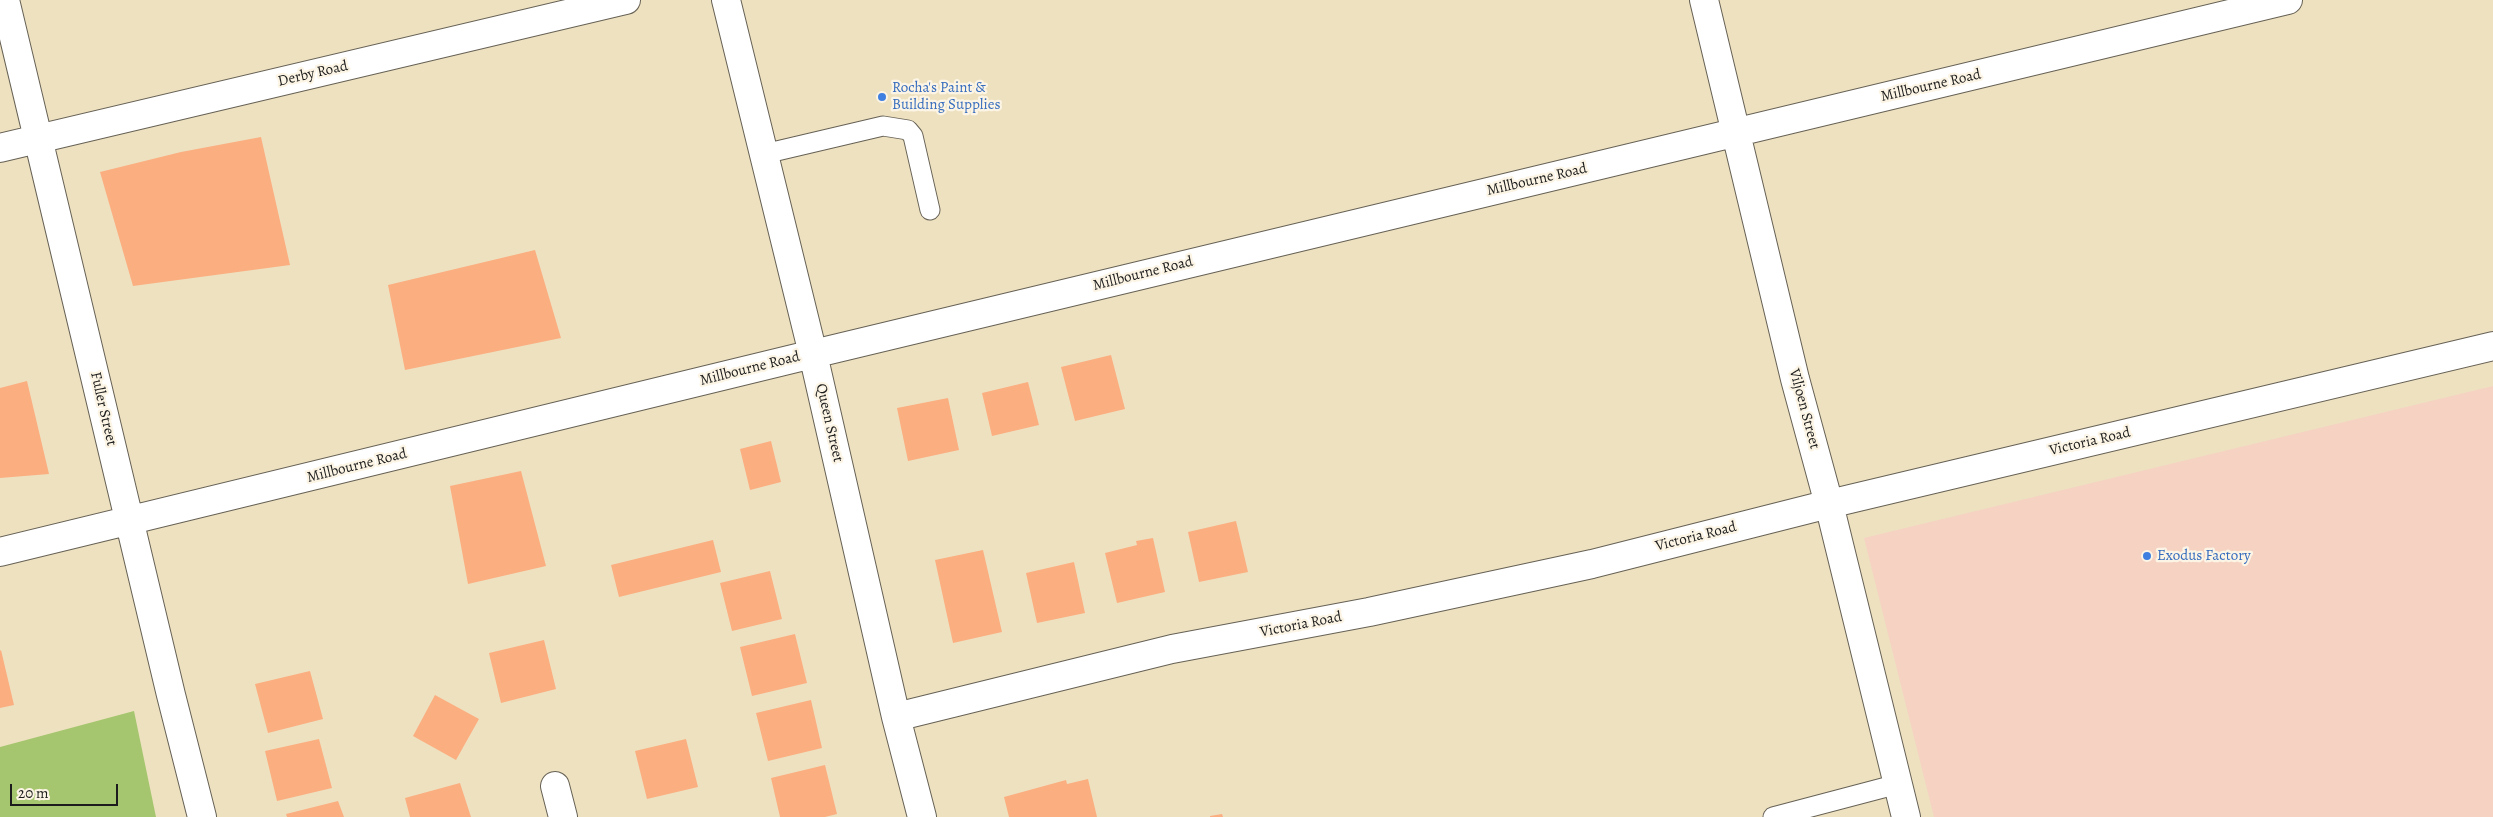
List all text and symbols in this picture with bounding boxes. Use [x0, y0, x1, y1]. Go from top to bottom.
street label: Derby Road [276, 57, 350, 91]
street label: Millbourne Road [1879, 66, 1983, 106]
place label: Rocha's Paint & Building Supplies [892, 79, 1000, 114]
marker: Rocha's Paint & Building Supplies [876, 91, 888, 103]
street label: Millbourne Road [1485, 160, 1589, 200]
street label: Millbourne Road [1091, 253, 1195, 295]
street label: Millbourne Road [698, 348, 802, 390]
street label: Viljoen Street [1785, 367, 1823, 451]
street label: Fuller Street [86, 370, 120, 448]
street label: Queen Street [811, 382, 847, 464]
street label: Victoria Road [2048, 424, 2132, 460]
street label: Millbourne Road [305, 445, 409, 487]
street label: Victoria Road [1654, 518, 1738, 556]
place label: Exodus Factory [2157, 547, 2251, 565]
marker: Exodus Factory [2141, 550, 2153, 562]
street label: Victoria Road [1259, 608, 1343, 642]
scale bar [12, 774, 120, 806]
text: 20 m [18, 783, 49, 803]

